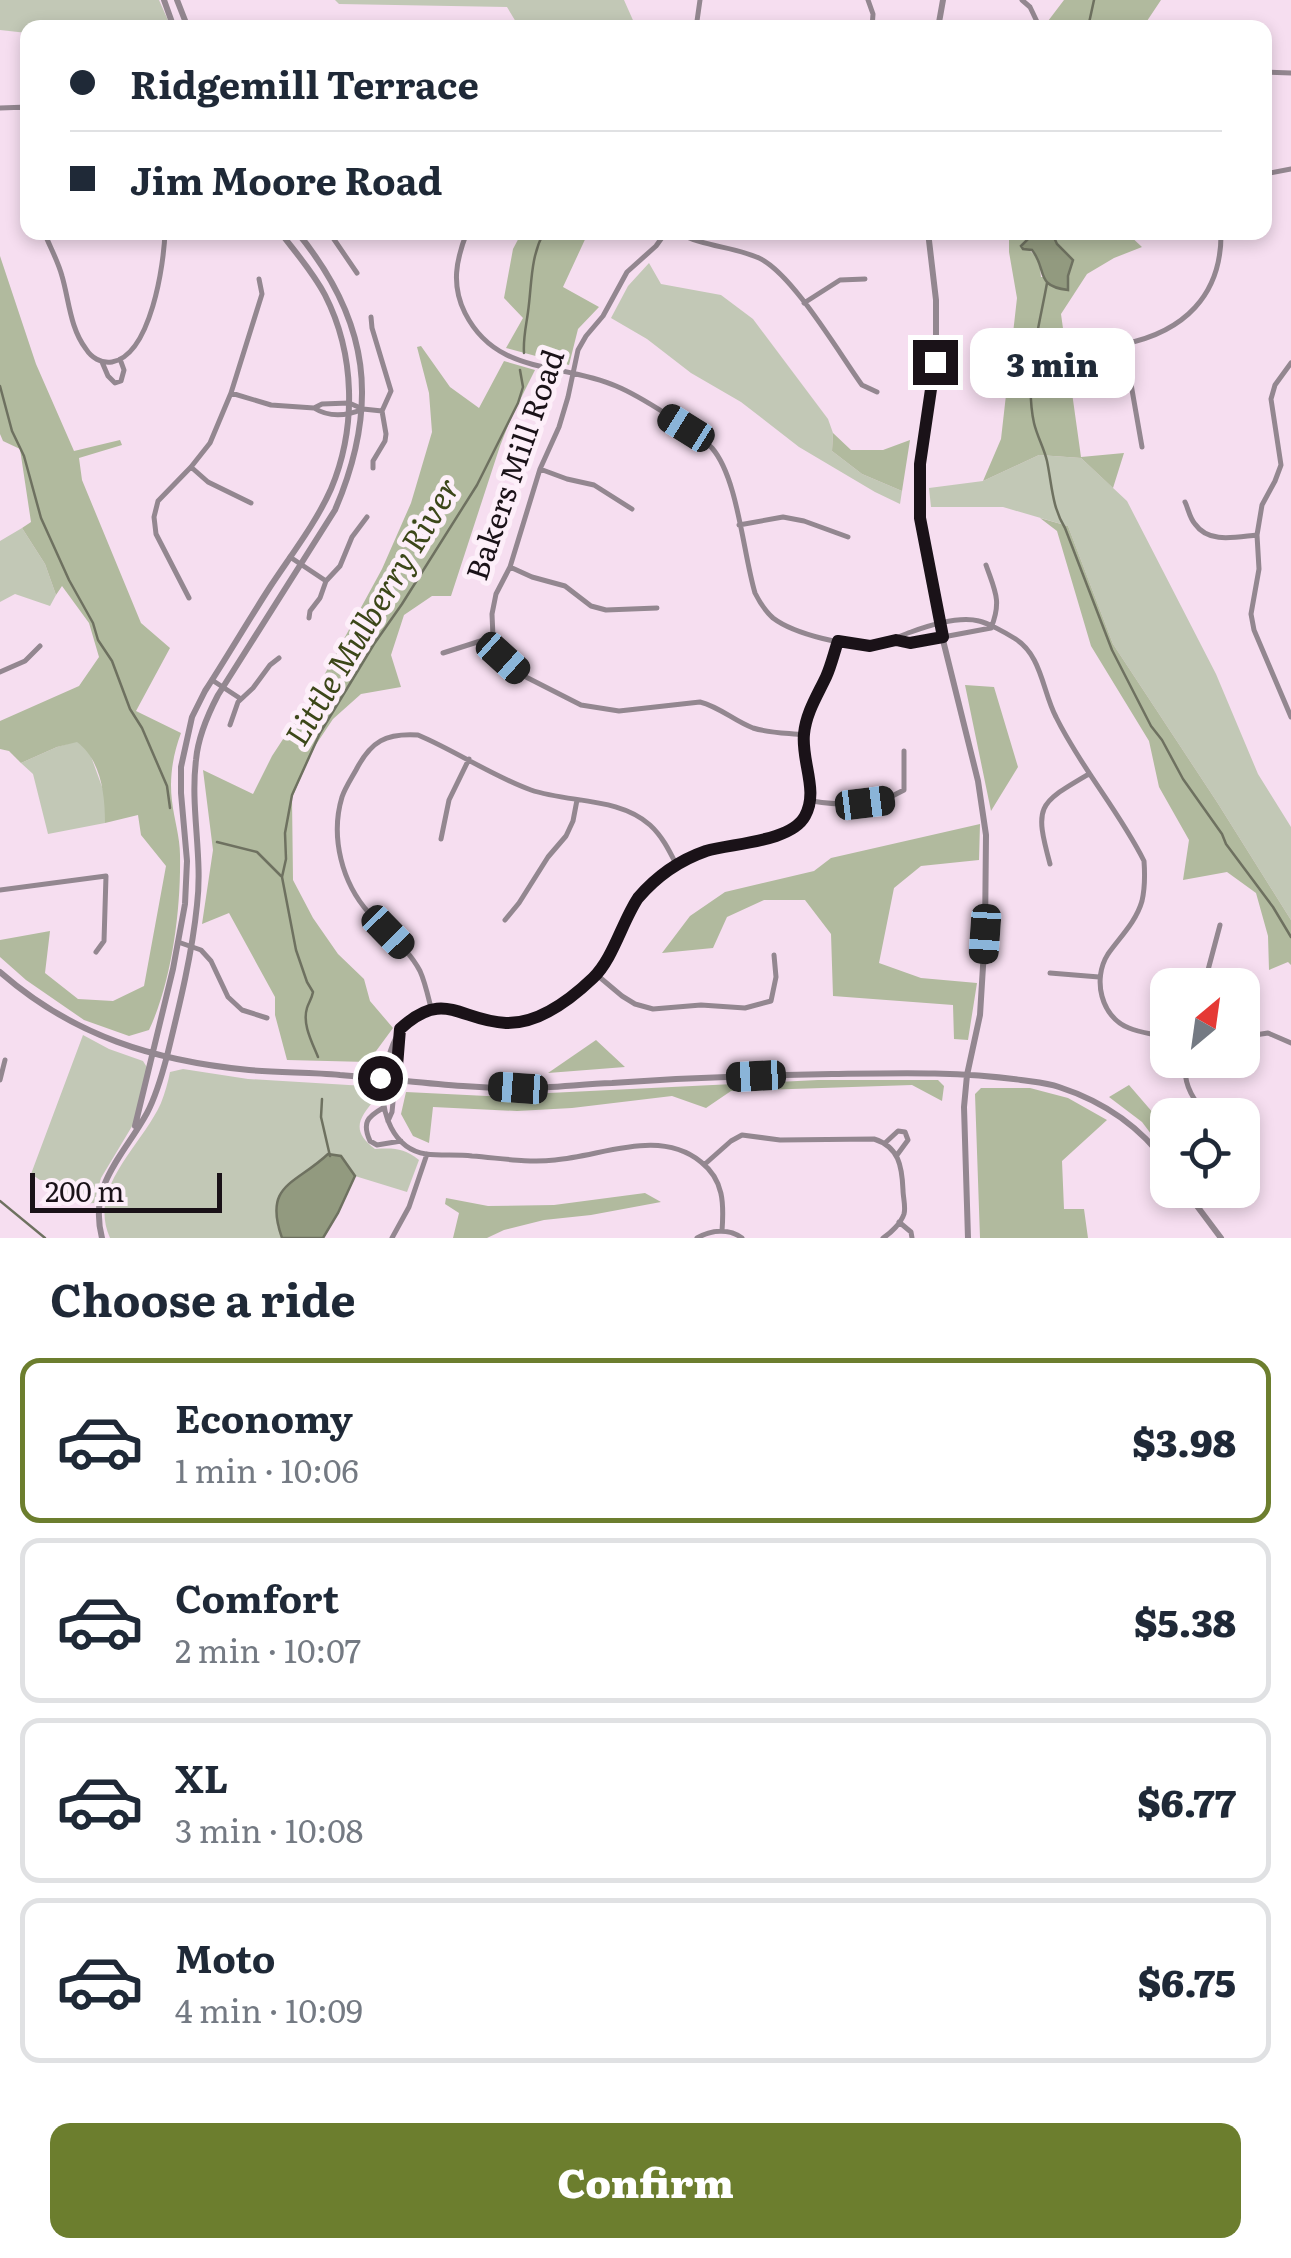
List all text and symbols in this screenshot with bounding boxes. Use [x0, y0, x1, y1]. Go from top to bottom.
text: Ridgemill Terrace [130, 54, 479, 111]
text: Jim Moore Road [130, 150, 443, 207]
callout: 3 min [970, 327, 1135, 397]
text: 3 min [1006, 339, 1099, 387]
route end [913, 340, 958, 385]
street label: Bakers Mill Road [453, 343, 573, 585]
car [653, 399, 719, 457]
water label: Little Mulberry River [271, 467, 470, 754]
car [471, 627, 535, 689]
car [833, 784, 897, 822]
car [356, 900, 420, 964]
car [968, 903, 1002, 965]
north arrow [1150, 968, 1260, 1078]
map controls [1150, 968, 1260, 1208]
route start [358, 1056, 403, 1101]
car [725, 1059, 787, 1093]
car [487, 1071, 549, 1105]
button: locate [1150, 1098, 1260, 1208]
scale bar [30, 1168, 222, 1212]
text: 200 m [45, 1169, 124, 1211]
text: Choose a ride [50, 1264, 356, 1331]
text: Economy [175, 1388, 353, 1445]
icon: car [55, 1396, 145, 1486]
text: $3.98 [1132, 1412, 1236, 1469]
text: 1 min · 10:06 [175, 1445, 359, 1493]
text: Comfort [175, 1568, 339, 1625]
icon: car [55, 1576, 145, 1666]
text: $5.38 [1134, 1592, 1236, 1649]
text: 2 min · 10:07 [175, 1625, 361, 1673]
text: XL [175, 1748, 228, 1805]
icon: car [55, 1756, 145, 1846]
text: $6.77 [1137, 1772, 1236, 1829]
text: 3 min · 10:08 [175, 1805, 363, 1853]
text: Moto [175, 1928, 275, 1985]
icon: car [55, 1936, 145, 2026]
text: $6.75 [1138, 1952, 1236, 2009]
text: 4 min · 10:09 [175, 1985, 363, 2033]
button: Confirm [50, 2123, 1241, 2238]

